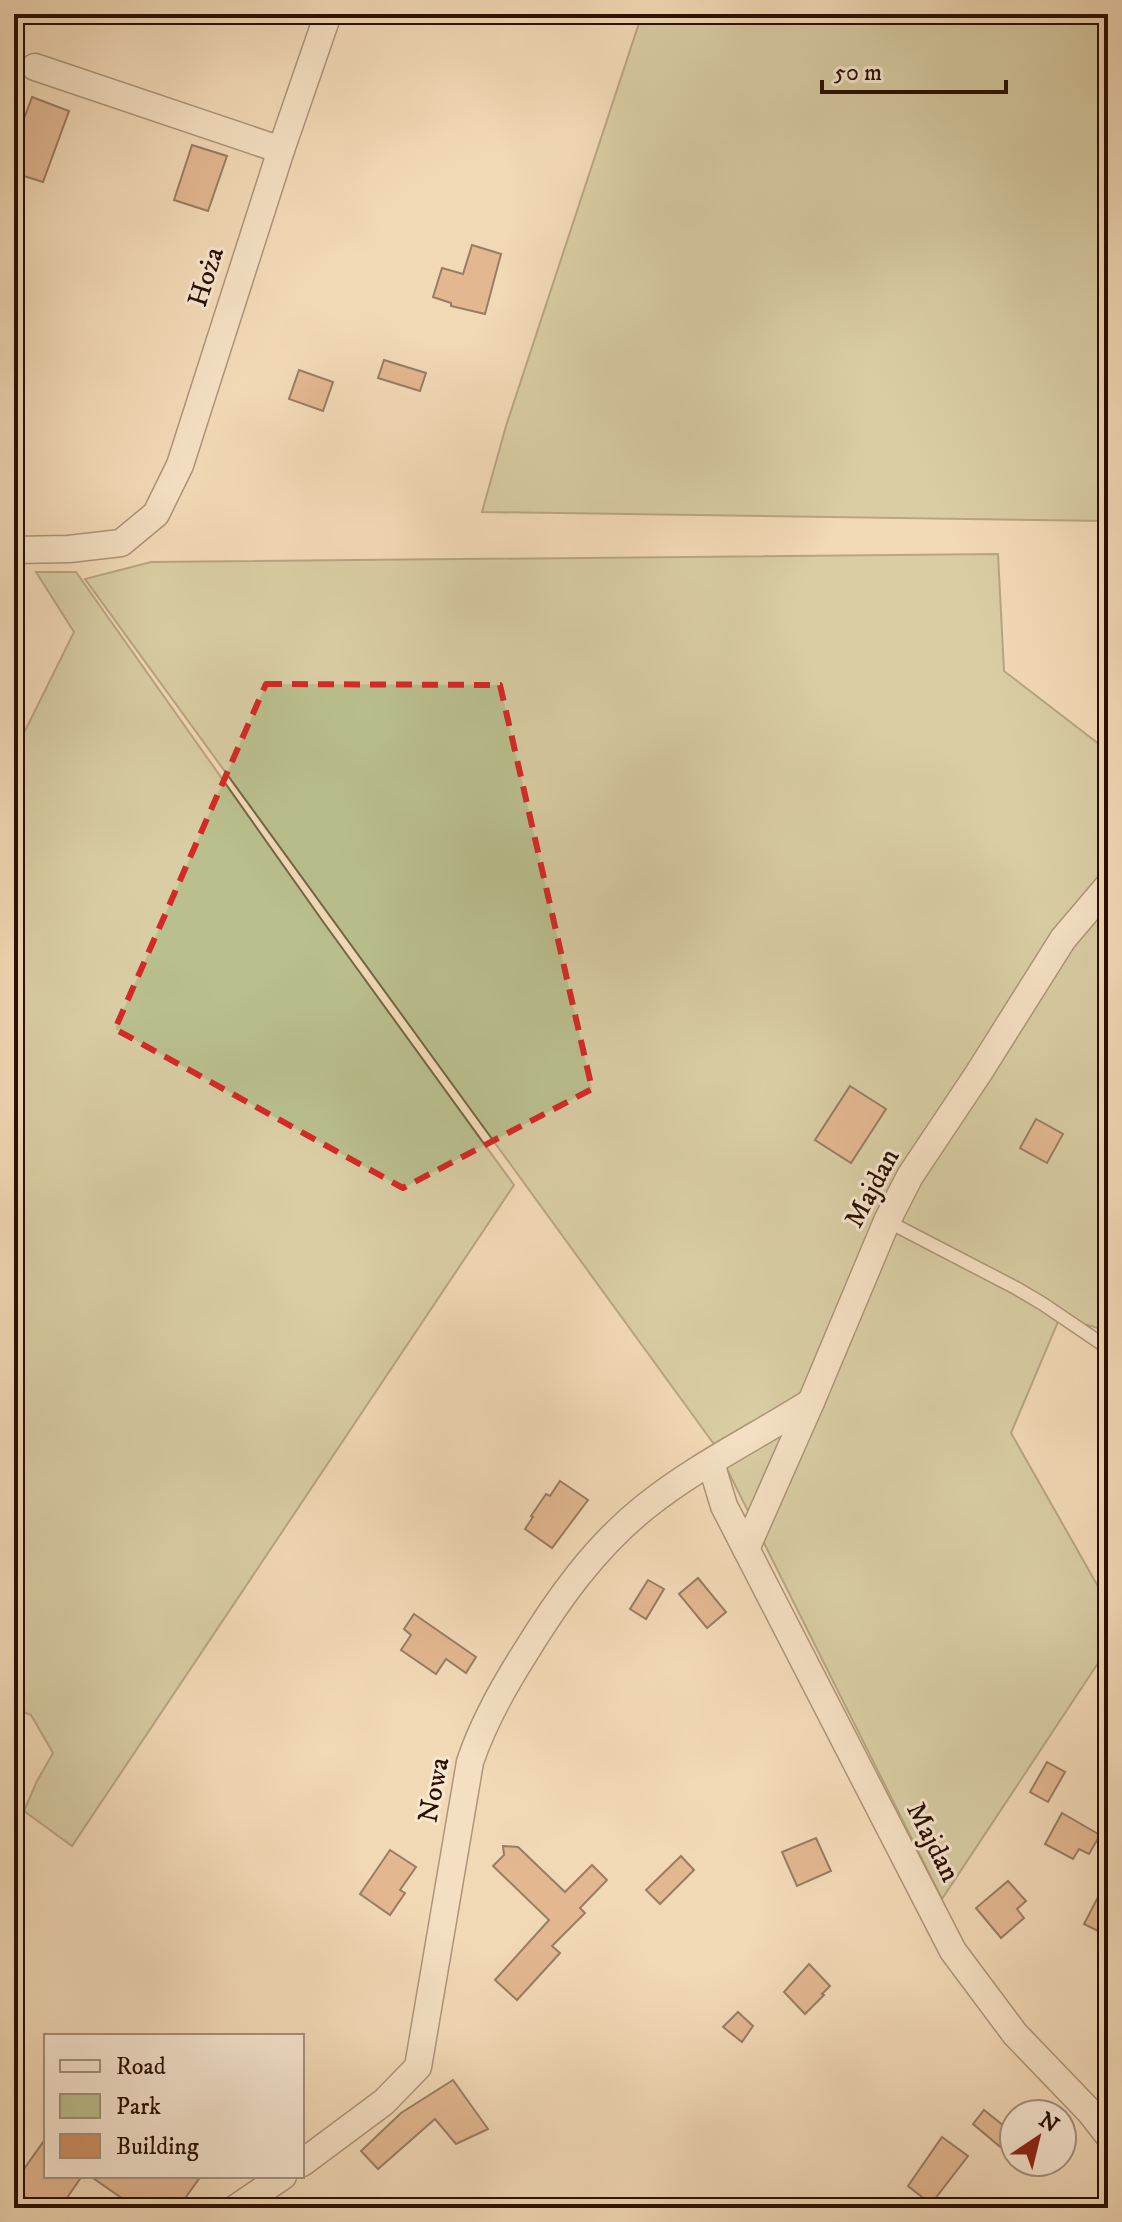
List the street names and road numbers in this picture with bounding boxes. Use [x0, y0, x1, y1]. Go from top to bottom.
street label: Hoża [180, 243, 232, 311]
street label: Majdan [837, 1142, 908, 1234]
street label: Nowa [411, 1754, 457, 1826]
street label: Majdan [898, 1796, 968, 1888]

